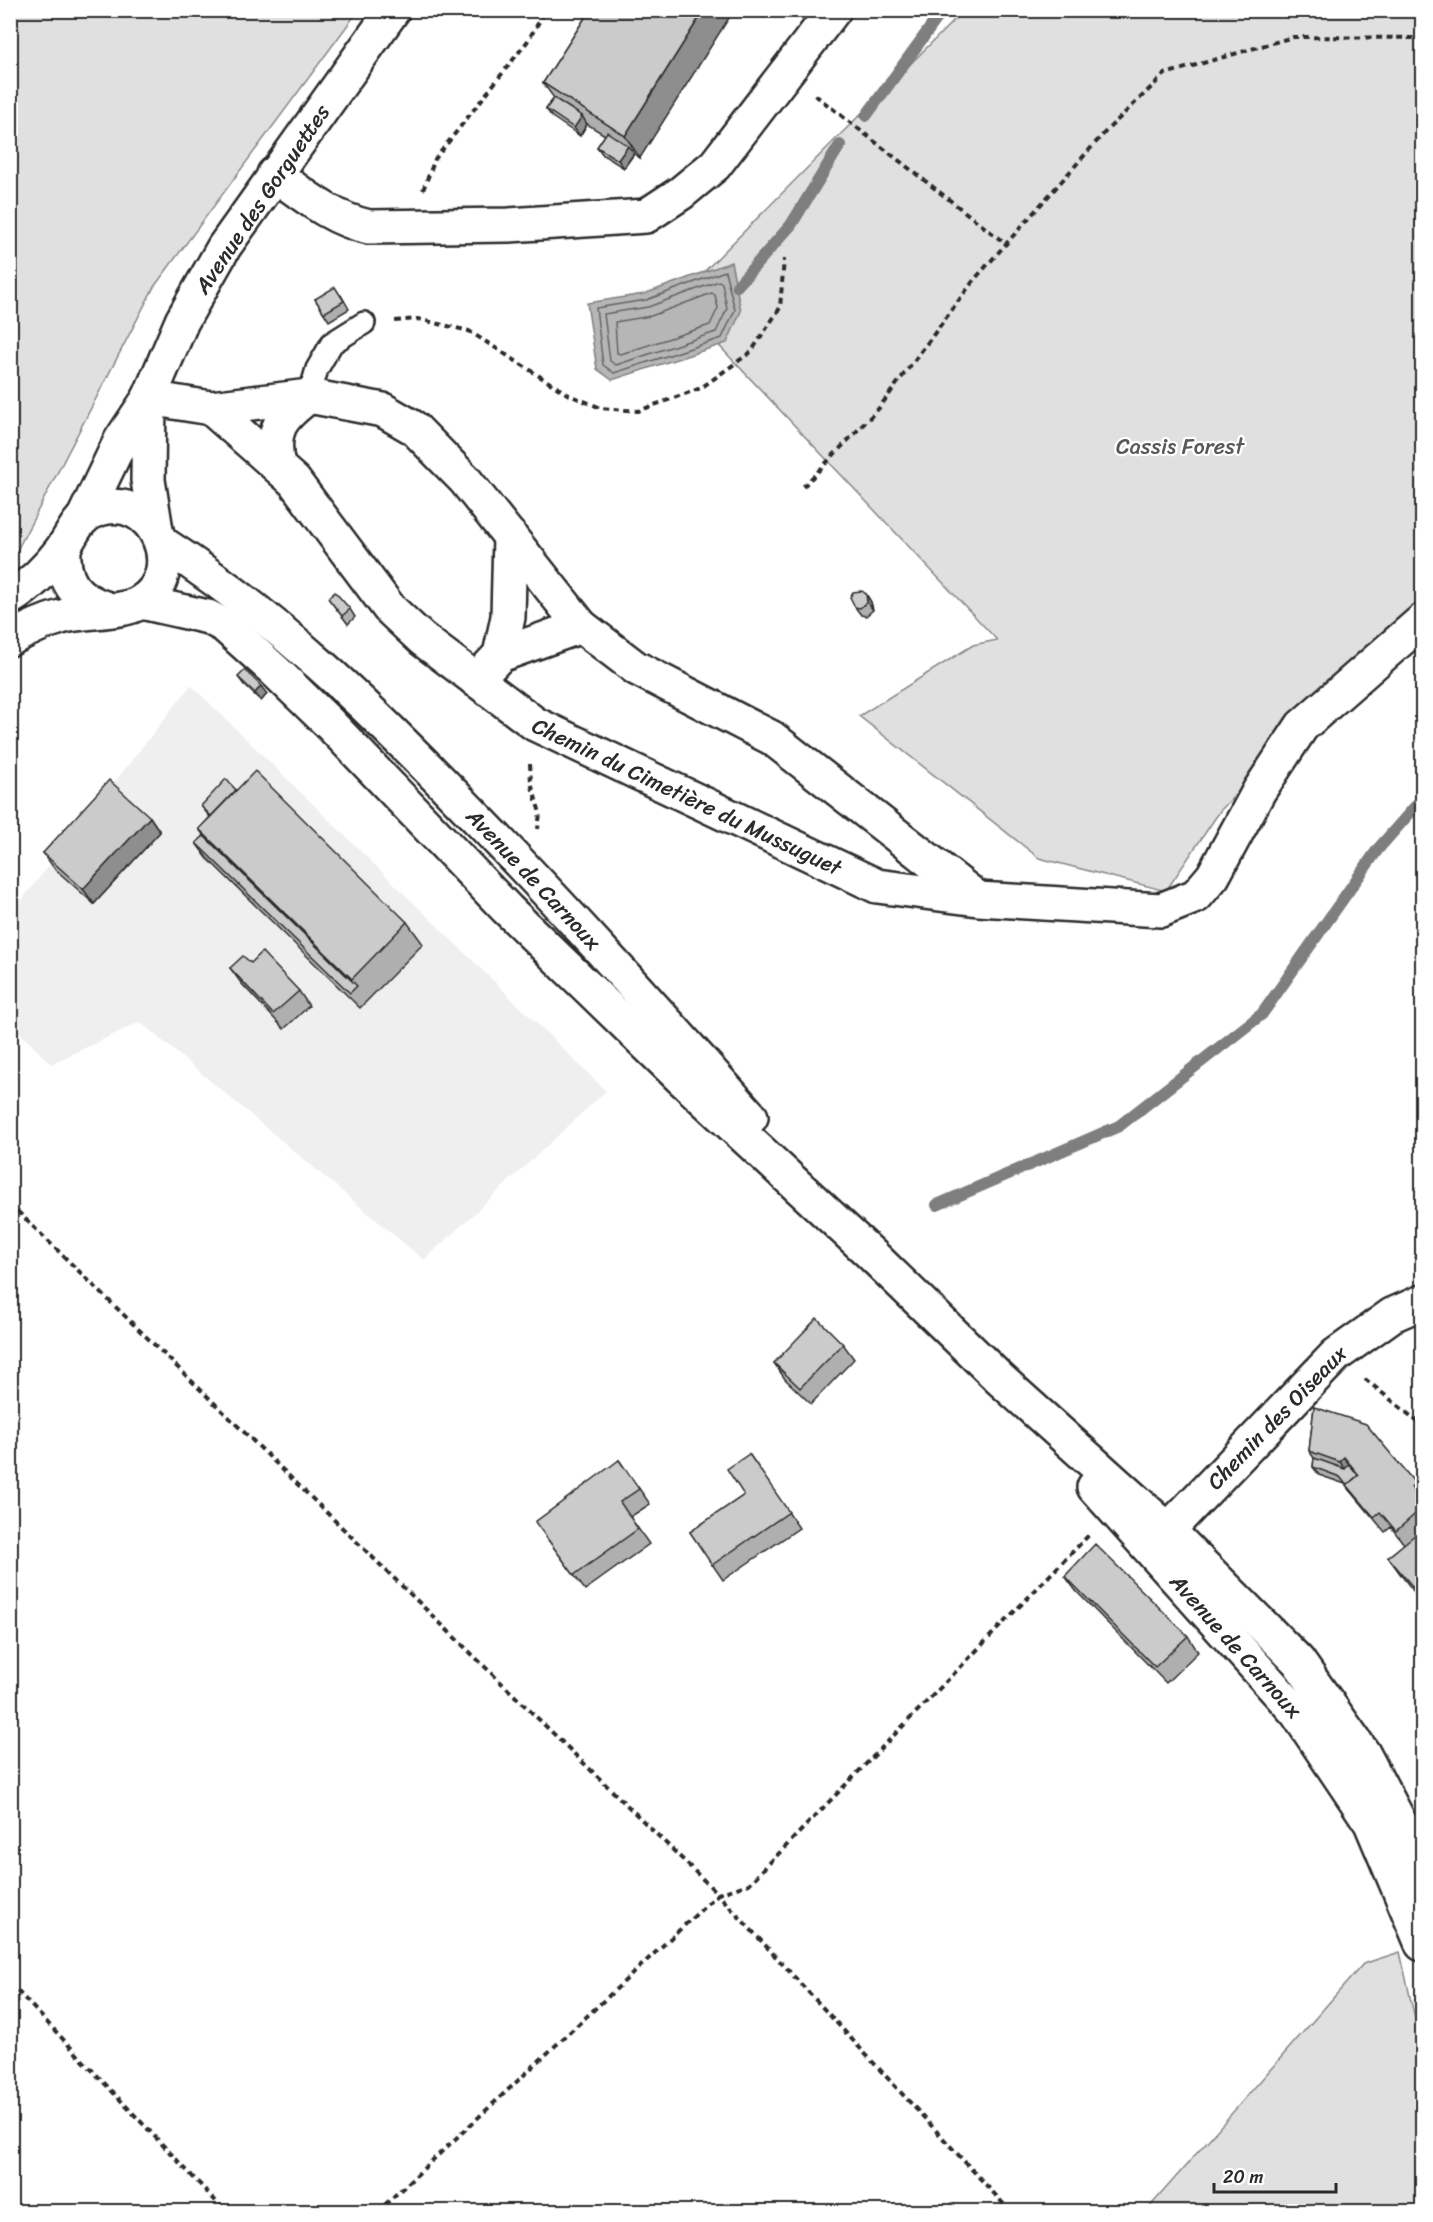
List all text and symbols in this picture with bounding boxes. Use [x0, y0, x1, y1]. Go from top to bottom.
street label: Avenue des Gorguettes [183, 95, 341, 303]
park label: Cassis Forest [1116, 427, 1245, 466]
street label: Chemin du Cimetière du Mussuguet [525, 706, 850, 887]
street label: Avenue de Carnoux [456, 798, 612, 960]
street label: Chemin des Oiseaux [1197, 1333, 1356, 1499]
street label: Avenue de Carnoux [1160, 1563, 1313, 1728]
scale bar [1214, 2156, 1336, 2194]
text: 20 m [1223, 2161, 1263, 2193]

